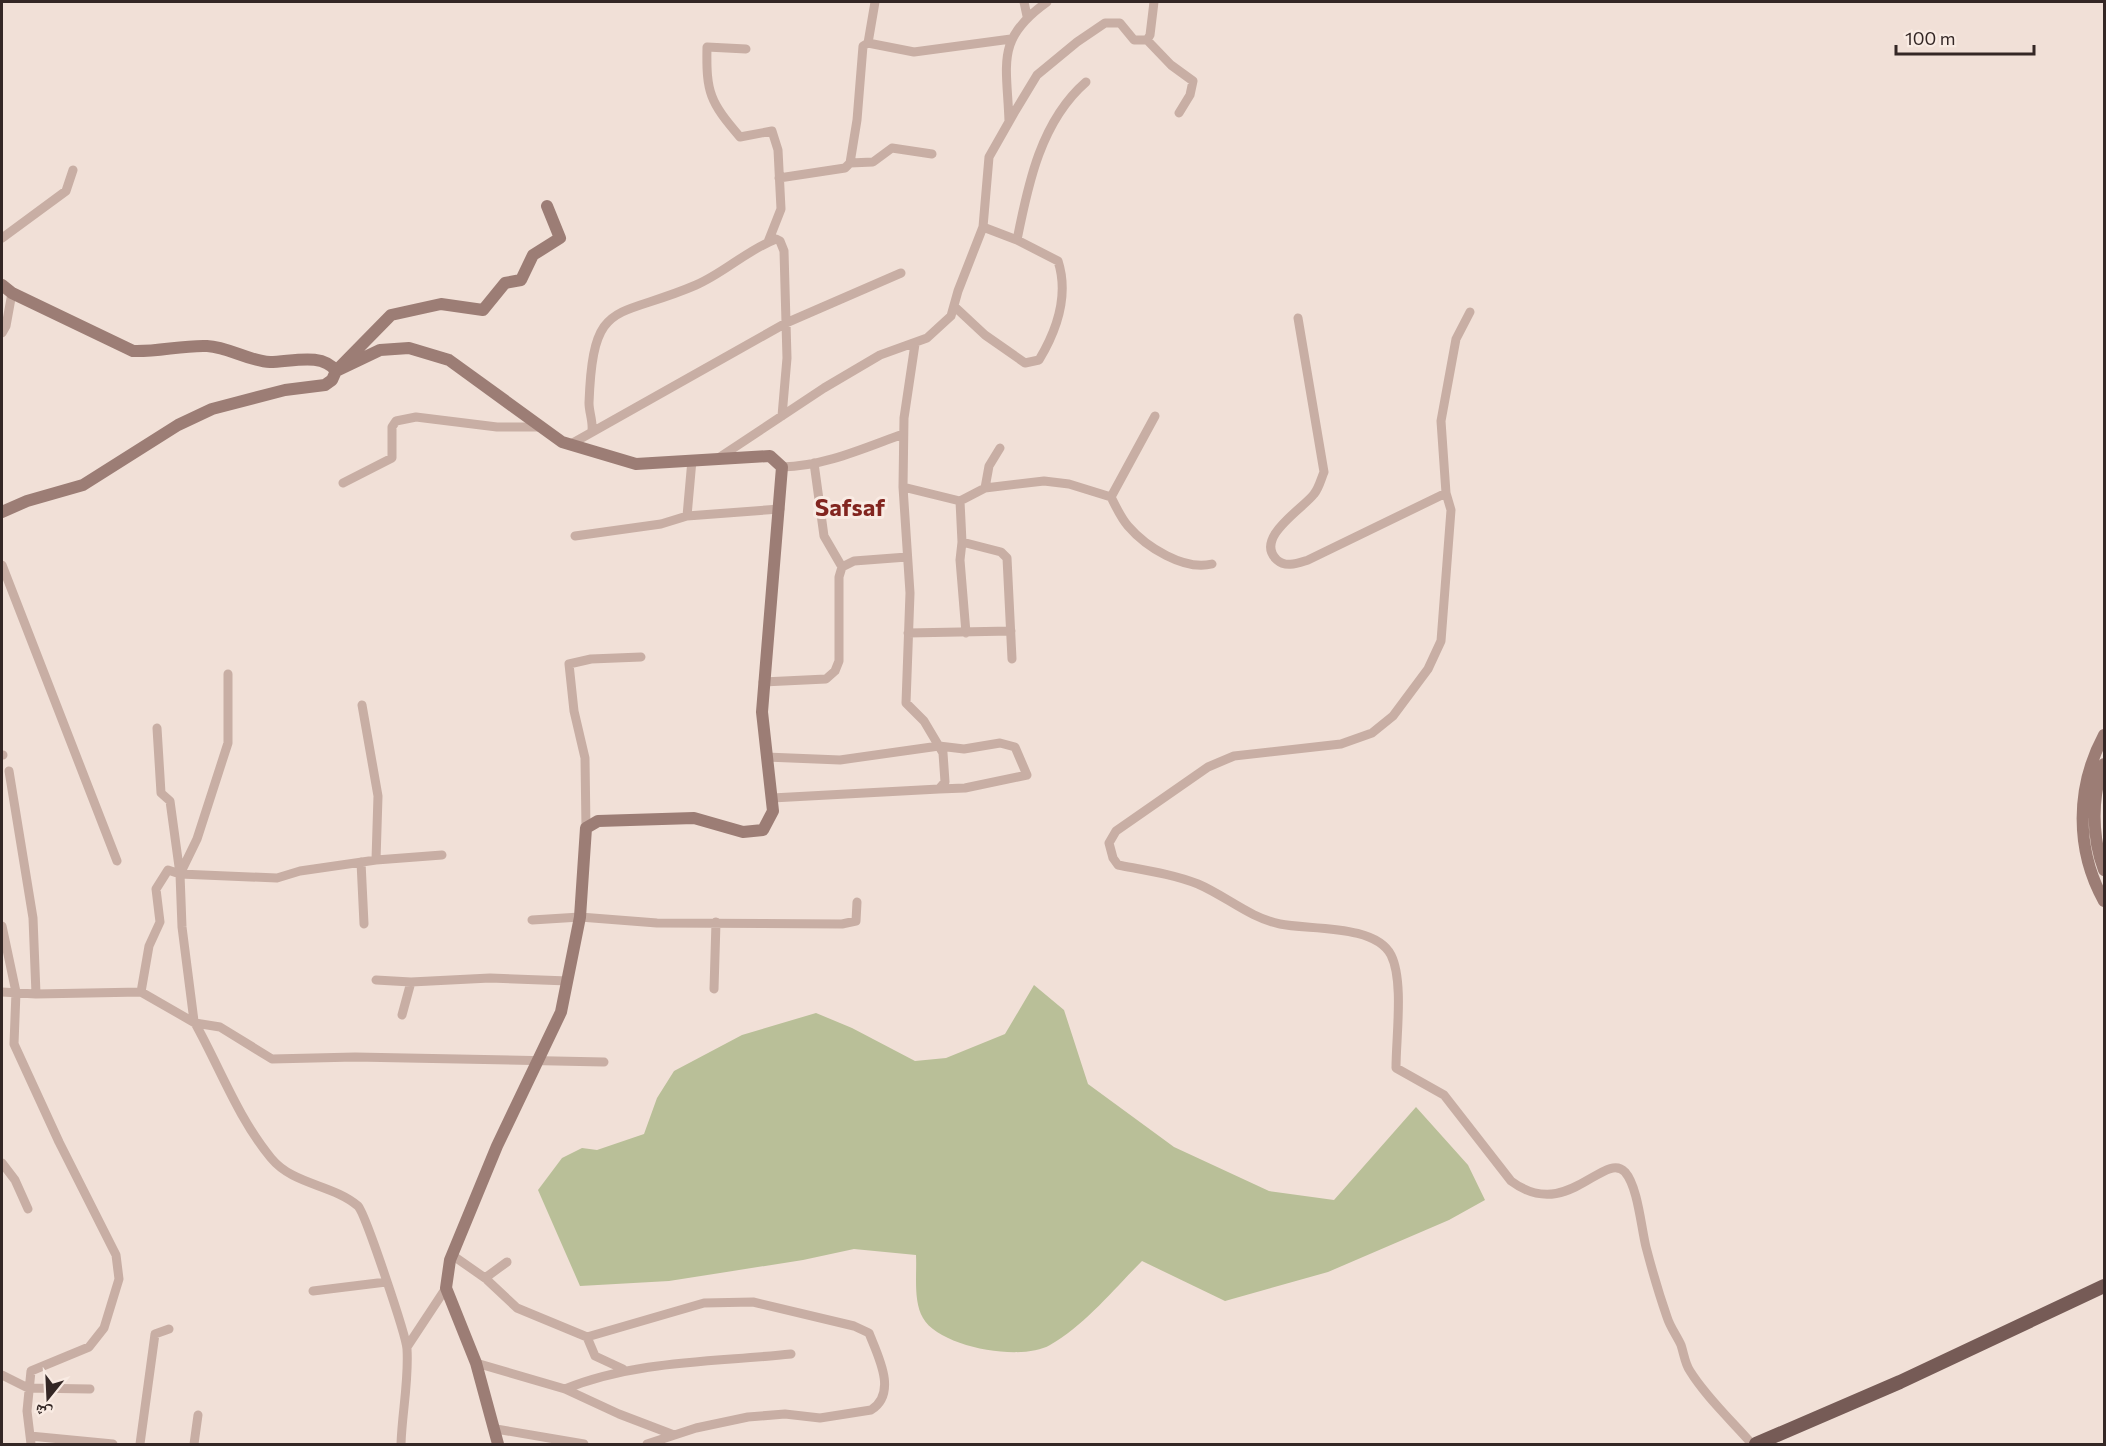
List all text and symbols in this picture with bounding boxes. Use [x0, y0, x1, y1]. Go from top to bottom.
scale bar [1896, 18, 2034, 56]
text: 100 m [1905, 27, 1955, 49]
district label: Safsaf [815, 492, 885, 521]
north arrow [18, 1368, 78, 1428]
text: ش [32, 1400, 55, 1424]

